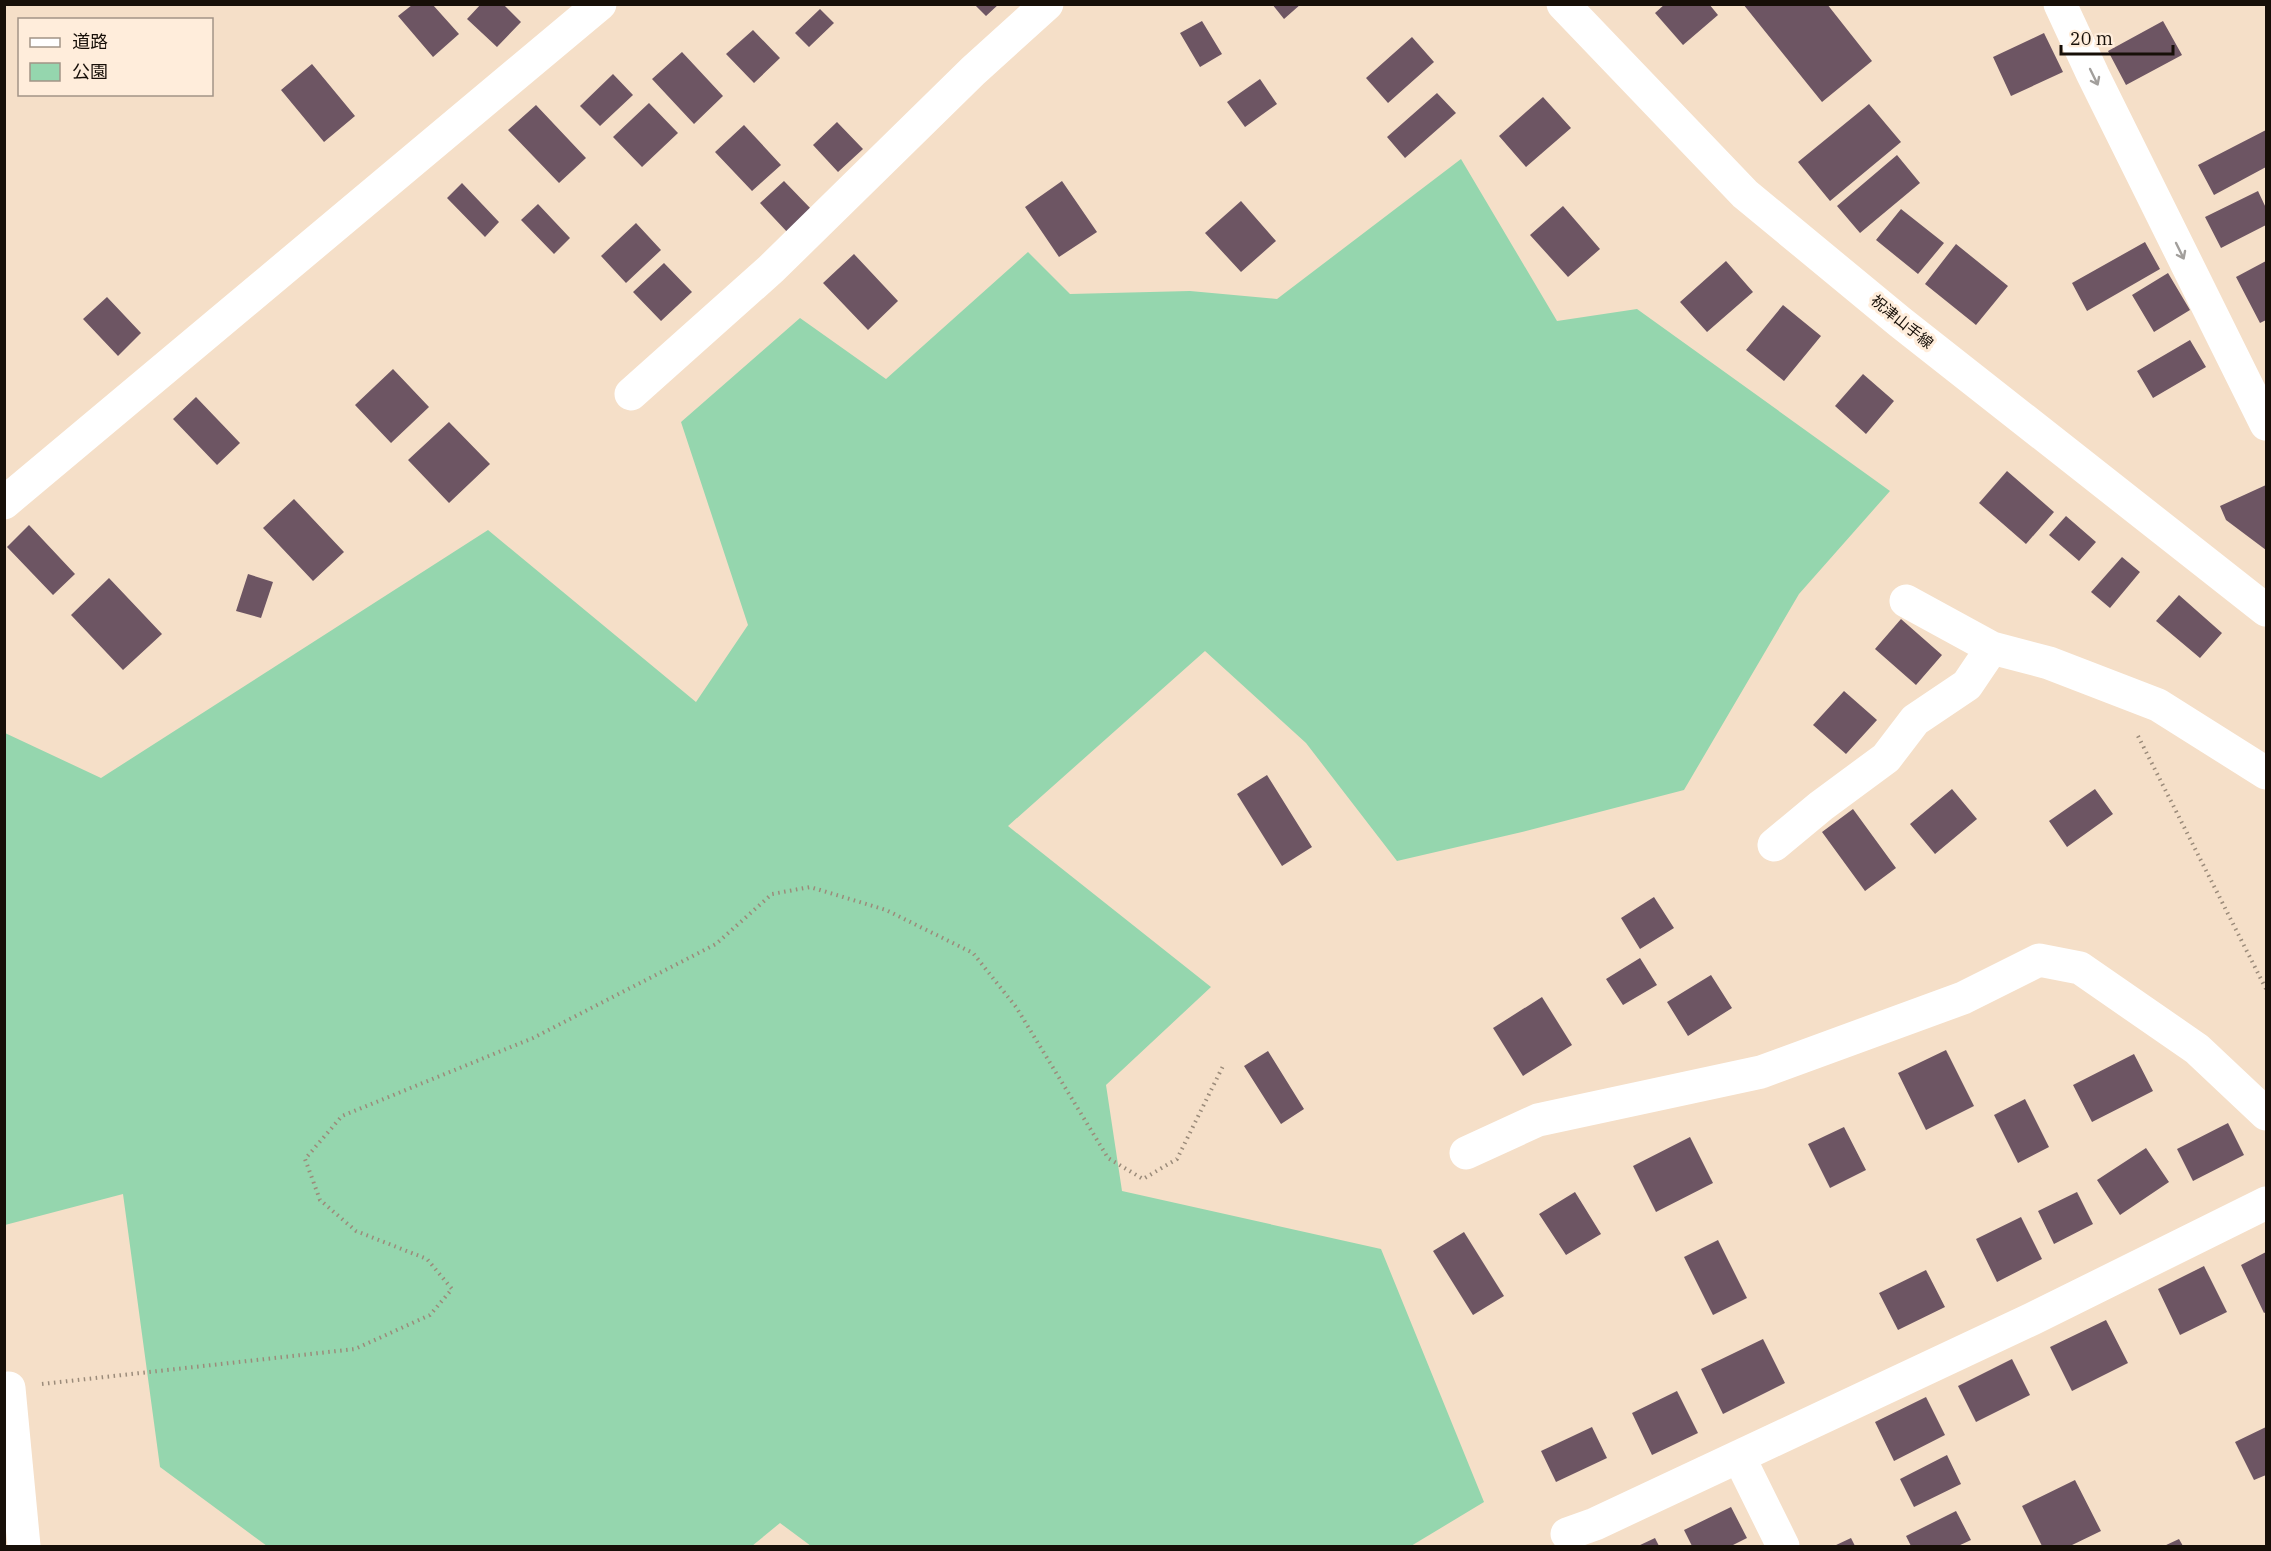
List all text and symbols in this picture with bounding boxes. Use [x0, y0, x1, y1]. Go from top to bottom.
legend [18, 18, 213, 96]
scale bar [2061, 18, 2174, 56]
text: 20 m [2070, 27, 2113, 50]
text: 道路 [72, 30, 108, 53]
text: 公園 [72, 60, 108, 83]
one-way arrow [2088, 67, 2100, 85]
one-way arrow [2175, 242, 2187, 260]
street label: 祝津山手線 [1867, 291, 1937, 353]

